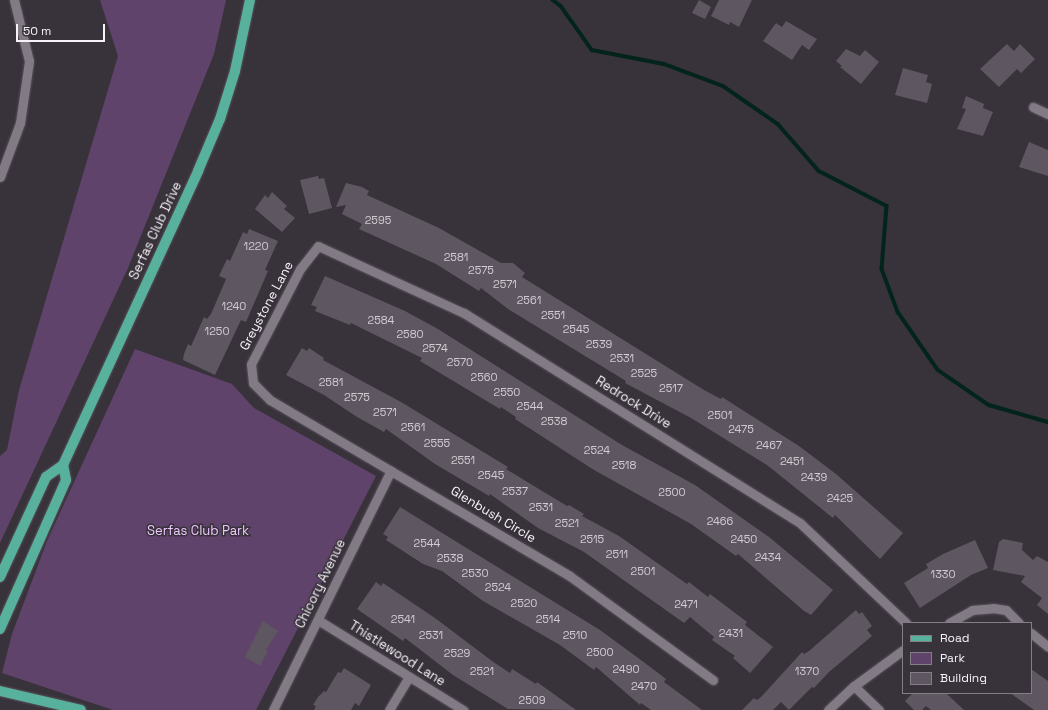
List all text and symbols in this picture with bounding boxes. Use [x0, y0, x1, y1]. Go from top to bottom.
scale bar [18, 16, 107, 42]
text: 50 m [23, 23, 51, 39]
street label: Serfas Club Drive [127, 180, 185, 282]
house number: 2595 [365, 213, 391, 227]
house number: 1220 [244, 239, 268, 253]
house number: 2581 [444, 250, 468, 264]
street label: Greystone Lane [237, 259, 297, 353]
house number: 2575 [468, 263, 494, 277]
house number: 2571 [493, 277, 517, 291]
house number: 2561 [517, 293, 541, 307]
house number: 1240 [222, 299, 246, 313]
house number: 2551 [541, 308, 565, 322]
house number: 2584 [368, 313, 394, 327]
house number: 2545 [563, 322, 589, 336]
house number: 1250 [205, 324, 229, 338]
house number: 2580 [396, 327, 424, 341]
house number: 2539 [586, 337, 612, 351]
house number: 2574 [422, 341, 448, 355]
house number: 2531 [610, 351, 634, 365]
house number: 2570 [447, 355, 473, 369]
house number: 2525 [631, 366, 657, 380]
house number: 2560 [470, 370, 498, 384]
street label: Redrock Drive [592, 374, 674, 432]
house number: 2581 [319, 375, 343, 389]
house number: 2517 [659, 381, 683, 395]
house number: 2550 [494, 385, 520, 399]
house number: 2575 [344, 390, 370, 404]
house number: 2544 [517, 399, 543, 413]
house number: 2571 [373, 405, 397, 419]
house number: 2501 [708, 408, 732, 422]
house number: 2538 [541, 414, 567, 428]
house number: 2561 [401, 420, 425, 434]
house number: 2475 [728, 422, 754, 436]
house number: 2555 [424, 436, 450, 450]
house number: 2467 [756, 438, 782, 452]
house number: 2524 [584, 443, 610, 457]
house number: 2551 [451, 453, 475, 467]
house number: 2451 [780, 454, 804, 468]
house number: 2518 [612, 458, 636, 472]
house number: 2545 [478, 468, 504, 482]
house number: 2439 [801, 470, 827, 484]
street label: Glenbush Circle [448, 483, 538, 547]
house number: 2537 [502, 484, 528, 498]
house number: 2500 [658, 485, 686, 499]
house number: 2425 [827, 491, 853, 505]
house number: 2531 [529, 500, 553, 514]
house number: 2466 [707, 514, 733, 528]
house number: 2521 [555, 516, 579, 530]
park label: Serfas Club Park [147, 523, 249, 539]
house number: 2515 [580, 532, 604, 546]
house number: 2450 [731, 532, 757, 546]
house number: 2544 [414, 536, 440, 550]
street label: Chicory Avenue [293, 537, 349, 631]
house number: 2511 [606, 547, 628, 561]
house number: 2434 [755, 550, 781, 564]
house number: 2538 [437, 551, 463, 565]
house number: 2501 [631, 564, 655, 578]
house number: 2530 [462, 566, 488, 580]
house number: 1330 [931, 567, 955, 581]
house number: 2524 [485, 580, 511, 594]
house number: 2520 [511, 596, 537, 610]
house number: 2471 [674, 597, 698, 611]
house number: 2541 [391, 612, 415, 626]
house number: 2514 [536, 612, 560, 626]
street label: Thistlewood Lane [346, 618, 448, 690]
legend [902, 622, 1032, 694]
house number: 2431 [719, 626, 743, 640]
house number: 2531 [419, 628, 443, 642]
house number: 2510 [563, 628, 587, 642]
text: Road [940, 630, 969, 646]
house number: 2500 [586, 645, 614, 659]
house number: 2529 [444, 646, 470, 660]
text: Park [940, 650, 965, 666]
house number: 2490 [613, 662, 639, 676]
house number: 2521 [470, 664, 494, 678]
house number: 1370 [795, 664, 819, 678]
text: Building [940, 670, 987, 686]
house number: 2470 [631, 679, 657, 693]
house number: 2509 [518, 693, 546, 707]

